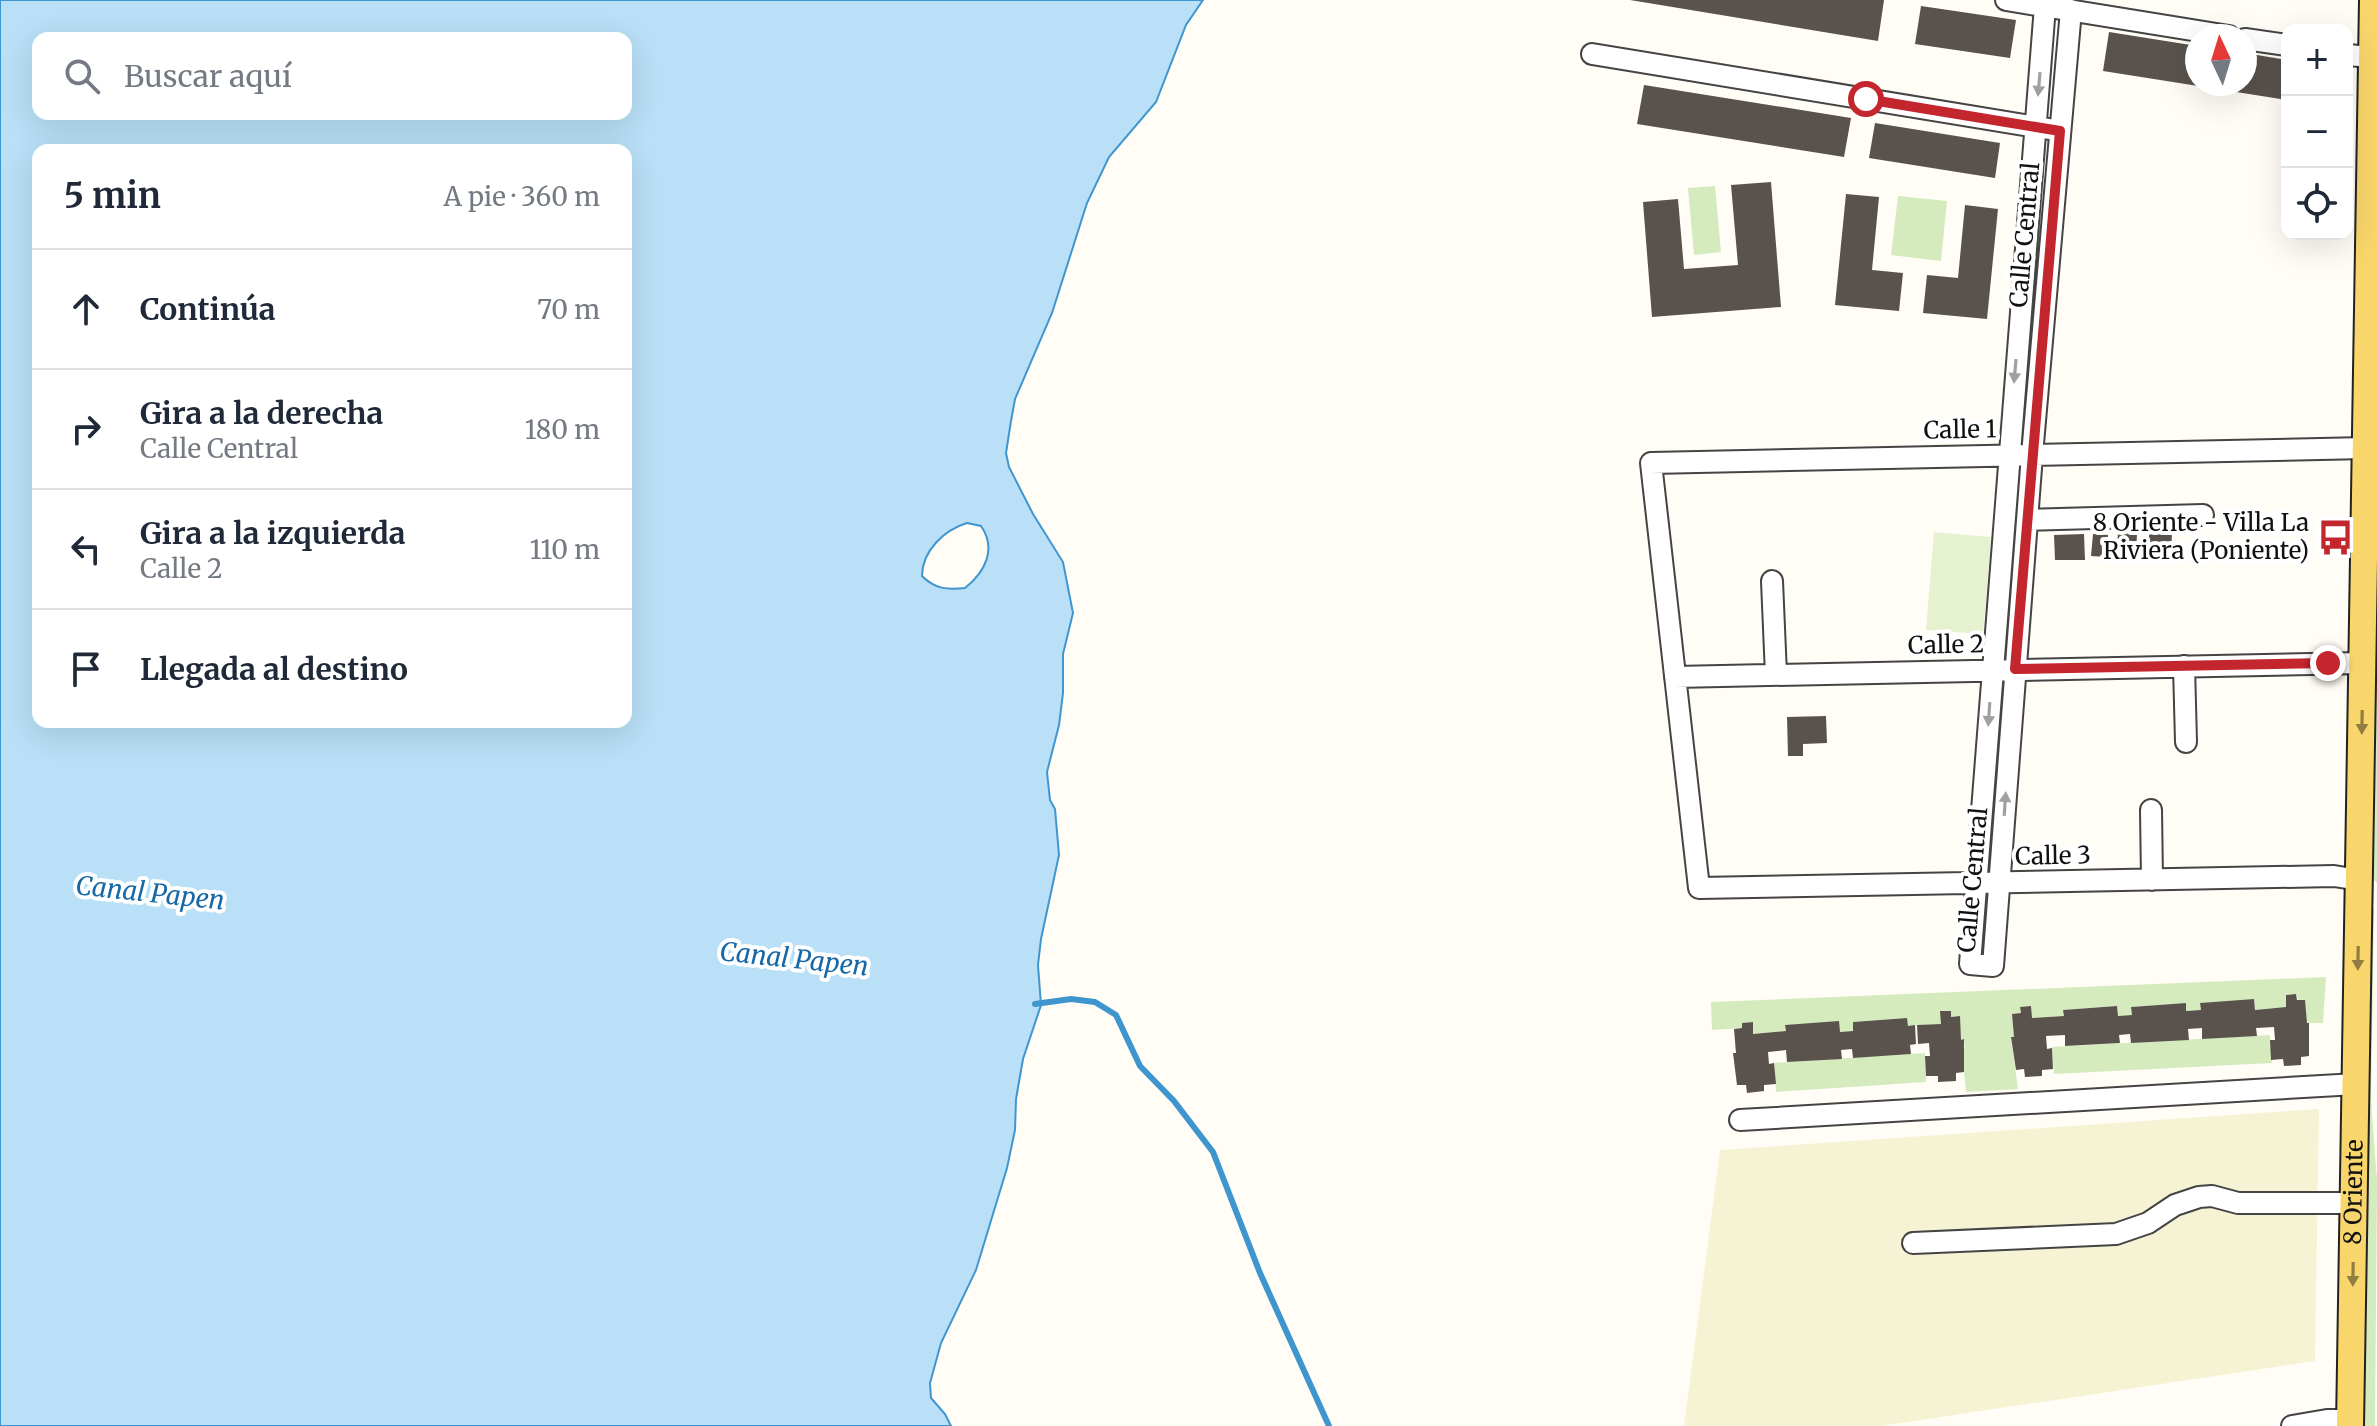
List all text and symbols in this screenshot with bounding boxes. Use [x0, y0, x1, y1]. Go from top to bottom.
north arrow [2185, 24, 2257, 96]
map controls [2281, 24, 2353, 240]
button: + [2281, 24, 2353, 96]
search box [32, 32, 632, 120]
icon: search [60, 54, 104, 98]
text: Buscar aquí [124, 57, 292, 95]
one-way arrow [2032, 72, 2045, 97]
route start [1848, 81, 1884, 117]
button: − [2281, 96, 2353, 168]
street label: Calle Central [2003, 161, 2046, 309]
button: locate [2281, 168, 2353, 240]
text: 5 min [64, 175, 161, 217]
text: A pie · 360 m [444, 180, 600, 213]
icon: ahead [64, 287, 108, 331]
text: Continúa [140, 290, 276, 328]
text: 70 m [537, 293, 600, 326]
one-way arrow [2008, 359, 2021, 384]
text: Gira a la derecha [140, 394, 383, 432]
icon: right [64, 407, 108, 451]
text: 180 m [525, 413, 600, 446]
street label: Calle 1 [1923, 413, 1997, 446]
text: Calle Central [140, 432, 298, 465]
place label: 8 Oriente - Villa La Riviera (Poniente) [2093, 507, 2309, 566]
text: Gira a la izquierda [140, 514, 406, 552]
bus stop icon: 8 Oriente - Villa La Riviera (Poniente) [2316, 518, 2354, 556]
icon: left [64, 527, 108, 571]
text: 110 m [530, 533, 600, 566]
text: Calle 2 [140, 552, 223, 585]
street label: Calle 2 [1908, 628, 1984, 661]
route end [2310, 645, 2346, 681]
icon: arrive [64, 647, 108, 691]
text: Llegada al destino [140, 650, 408, 688]
one-way arrow [1982, 702, 1995, 727]
one-way arrow [2355, 710, 2368, 735]
one-way arrow [1999, 791, 2012, 816]
street label: Calle Central [1951, 806, 1994, 954]
street label: Calle 3 [2015, 839, 2091, 872]
water label: Canal Papen [74, 868, 226, 917]
water label: Canal Papen [718, 934, 870, 983]
one-way arrow [2352, 946, 2364, 971]
street label: 8 Oriente [2337, 1139, 2370, 1245]
one-way arrow [2347, 1262, 2360, 1287]

